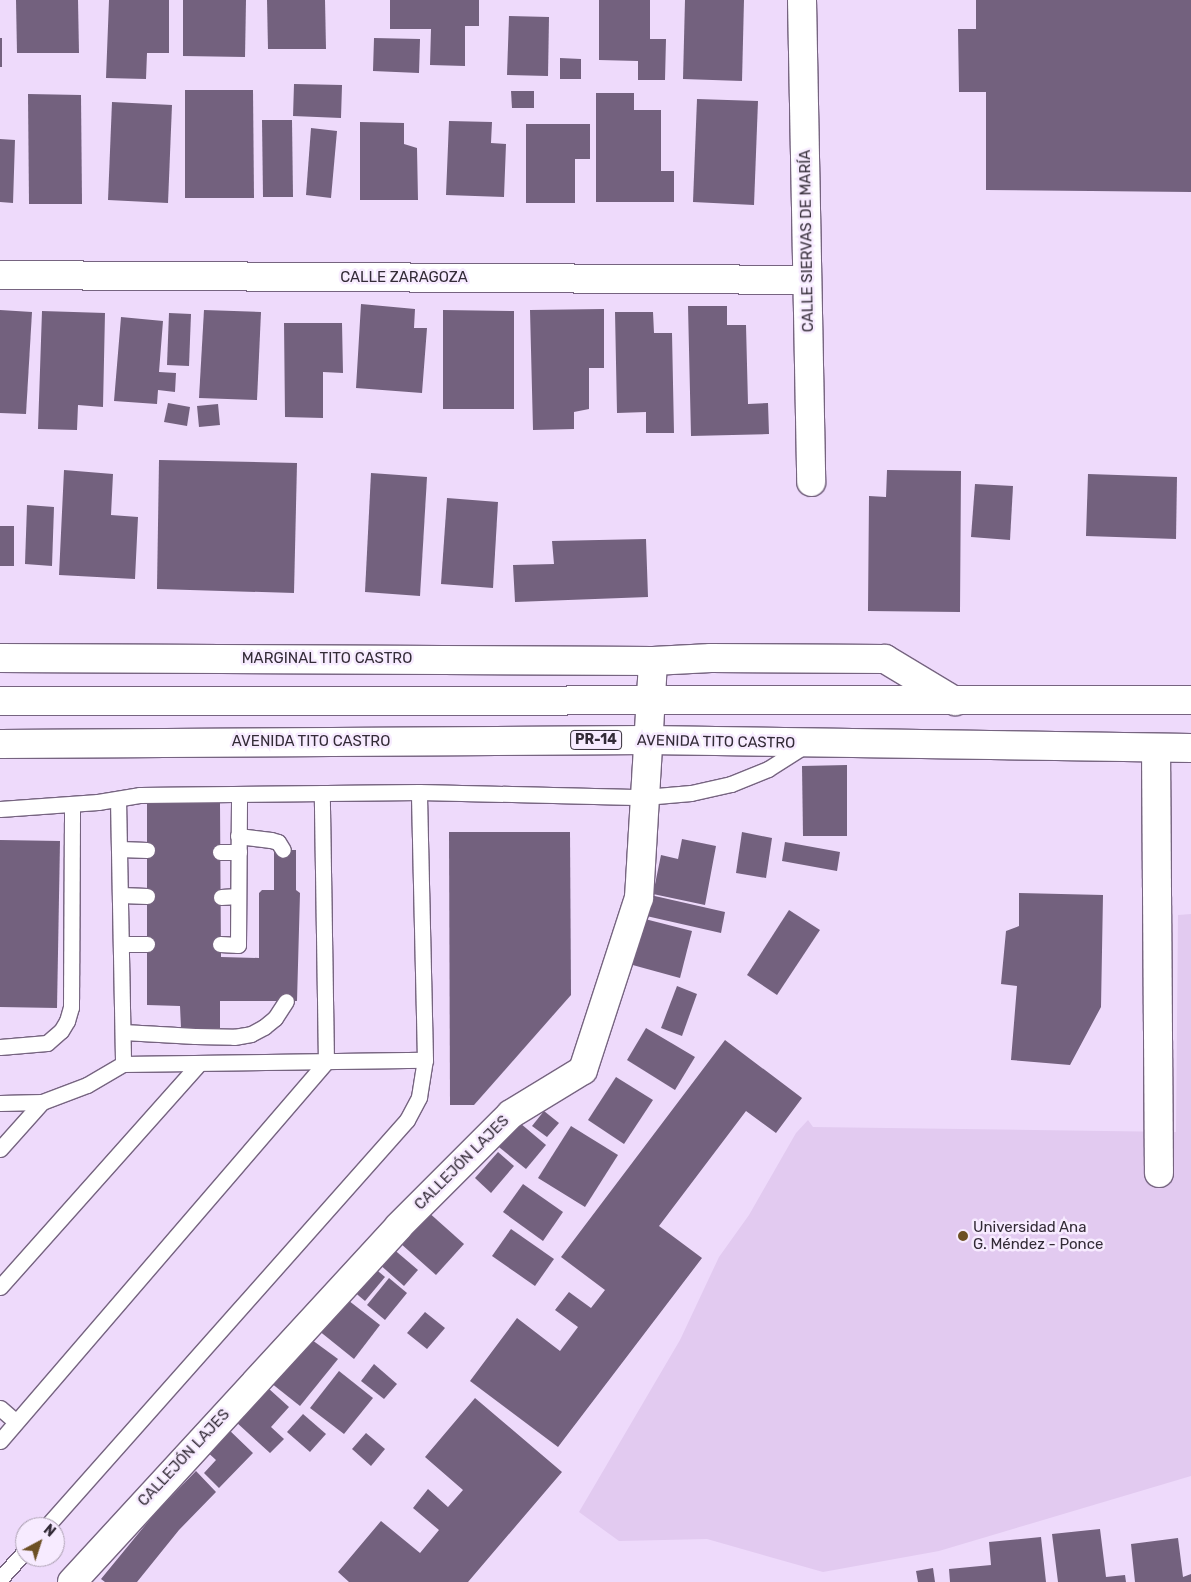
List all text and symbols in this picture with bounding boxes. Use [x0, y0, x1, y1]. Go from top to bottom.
street label: CALLE SIERVAS DE MARÍA [796, 150, 818, 332]
street label: CALLE ZARAGOZA [340, 269, 468, 287]
street label: MARGINAL TITO CASTRO [241, 650, 413, 668]
road number: PR-14 [570, 728, 622, 752]
street label: AVENIDA TITO CASTRO [636, 732, 796, 752]
street label: AVENIDA TITO CASTRO [231, 733, 391, 751]
street label: CALLEJÓN LAJES [411, 1112, 513, 1214]
place label: Universidad Ana G. Méndez - Ponce [973, 1218, 1103, 1253]
marker: Universidad Ana G. Méndez - Ponce [957, 1230, 969, 1242]
street label: CALLEJÓN LAJES [134, 1406, 234, 1510]
north arrow [15, 1517, 65, 1567]
text: N [40, 1521, 59, 1541]

